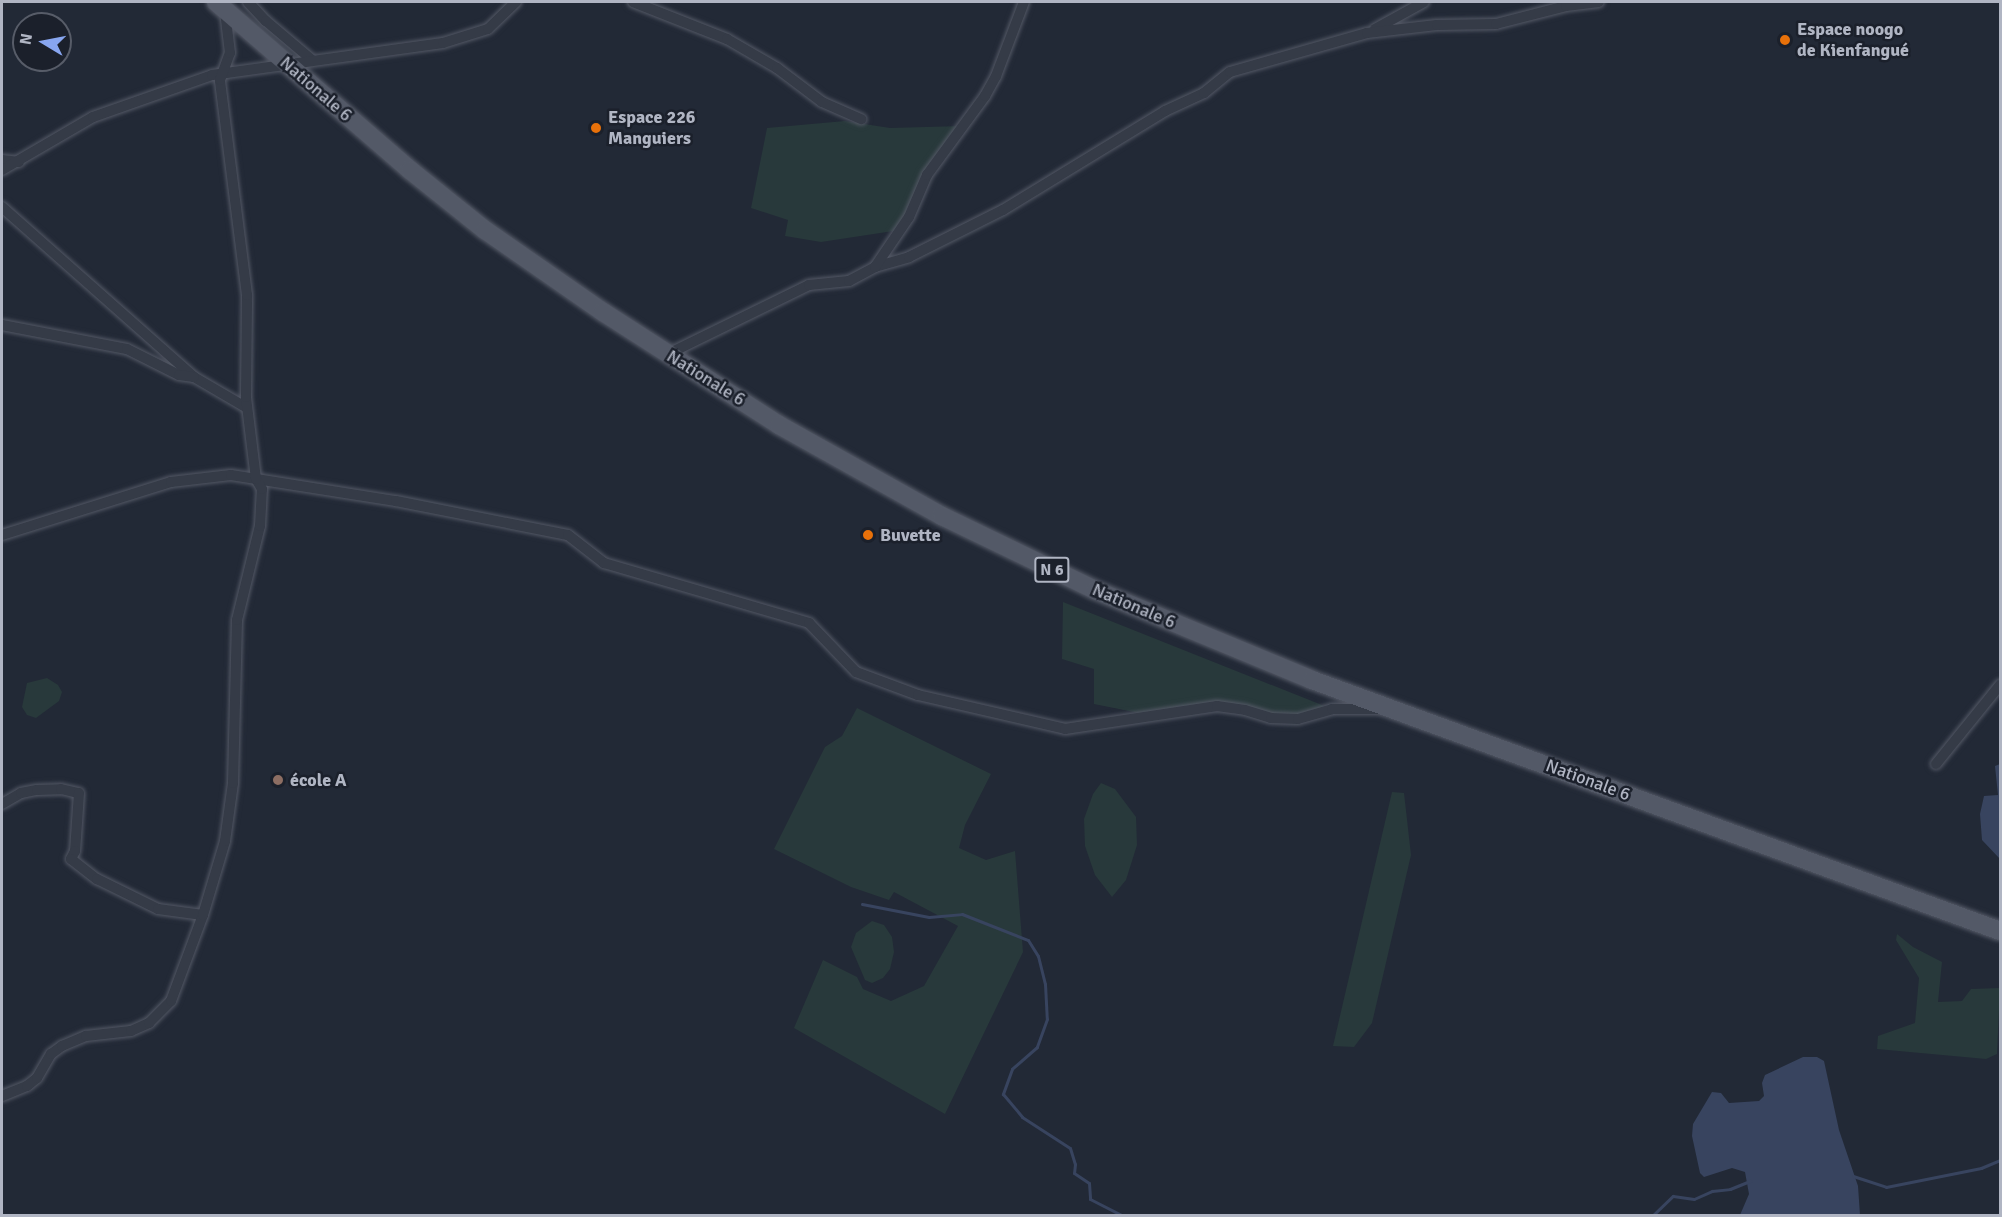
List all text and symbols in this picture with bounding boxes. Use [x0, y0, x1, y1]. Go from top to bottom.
north arrow [12, 12, 72, 72]
place label: Espace noogo de Kienfangué [1797, 19, 1909, 62]
text: N [15, 32, 37, 46]
marker: Espace noogo de Kienfangué [1778, 33, 1792, 47]
street label: Nationale 6 [275, 52, 357, 126]
place label: Espace 226 Manguiers [608, 107, 696, 150]
marker: Espace 226 Manguiers [589, 121, 603, 135]
street label: Nationale 6 [663, 345, 749, 411]
place label: Buvette [880, 524, 941, 546]
marker: Buvette [861, 528, 875, 542]
road number: N 6 [1034, 557, 1070, 583]
street label: Nationale 6 [1089, 579, 1179, 633]
street label: Nationale 6 [1543, 755, 1633, 805]
place label: école A [290, 769, 347, 791]
marker: école A [271, 773, 285, 787]

